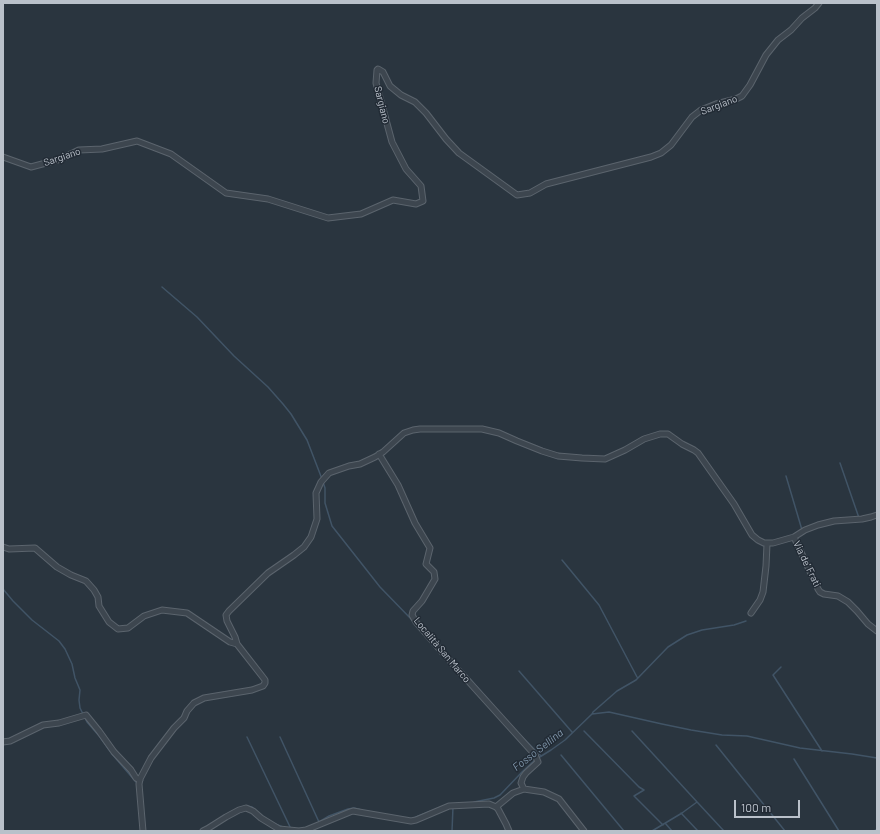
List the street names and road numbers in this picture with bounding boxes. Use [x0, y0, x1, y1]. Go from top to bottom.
street label: Sargiano [372, 85, 392, 125]
street label: Sargiano [699, 93, 739, 117]
street label: Sargiano [42, 145, 82, 169]
street label: Via de' Frati [791, 539, 823, 589]
street label: Località San Marco [411, 615, 473, 685]

